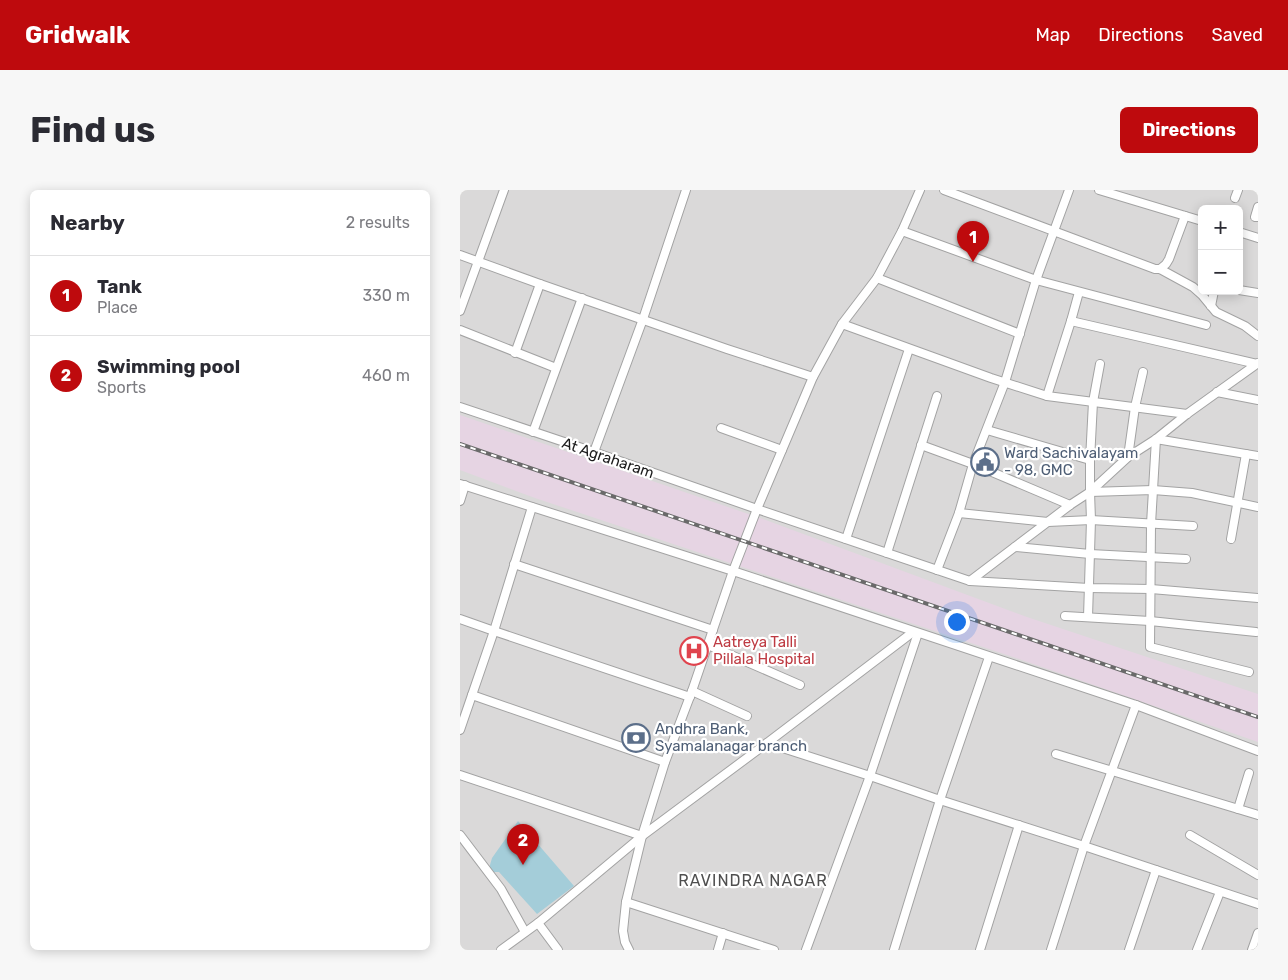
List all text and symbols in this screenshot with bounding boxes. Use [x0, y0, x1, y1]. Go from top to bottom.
text: Gridwalk [25, 21, 130, 49]
text: Map [1035, 24, 1070, 46]
text: Directions [1098, 24, 1184, 46]
text: Saved [1212, 24, 1263, 46]
button: Directions [1120, 107, 1258, 153]
text: Find us [30, 109, 155, 151]
map controls [1198, 205, 1243, 295]
button: + [1198, 205, 1243, 250]
text: Nearby [50, 210, 125, 235]
text: 2 results [346, 213, 410, 232]
pin: 1 [957, 221, 989, 262]
button: − [1198, 250, 1243, 295]
text: Tank [97, 275, 142, 298]
text: 1 [62, 286, 70, 305]
text: 330 m [362, 286, 410, 305]
text: Place [97, 298, 138, 317]
text: Swimming pool [97, 355, 240, 378]
text: 2 [61, 366, 71, 385]
text: 460 m [362, 366, 410, 385]
text: Sports [97, 378, 146, 397]
street label: At Agraharam [560, 434, 656, 482]
place label: Ward Sachivalayam - 98, GMC [1004, 444, 1138, 479]
public building icon: Ward Sachivalayam - 98, GMC [970, 447, 1000, 477]
your location [944, 609, 970, 635]
place label: Aatreya Talli Pillala Hospital [713, 633, 815, 668]
hospital icon: Aatreya Talli Pillala Hospital [679, 636, 709, 666]
place label: Andhra Bank, Syamalanagar branch [655, 720, 807, 755]
bank icon: Andhra Bank, Syamalanagar branch [621, 723, 651, 753]
pin: 2 [507, 824, 539, 865]
district label: RAVINDRA NAGAR [678, 871, 828, 890]

